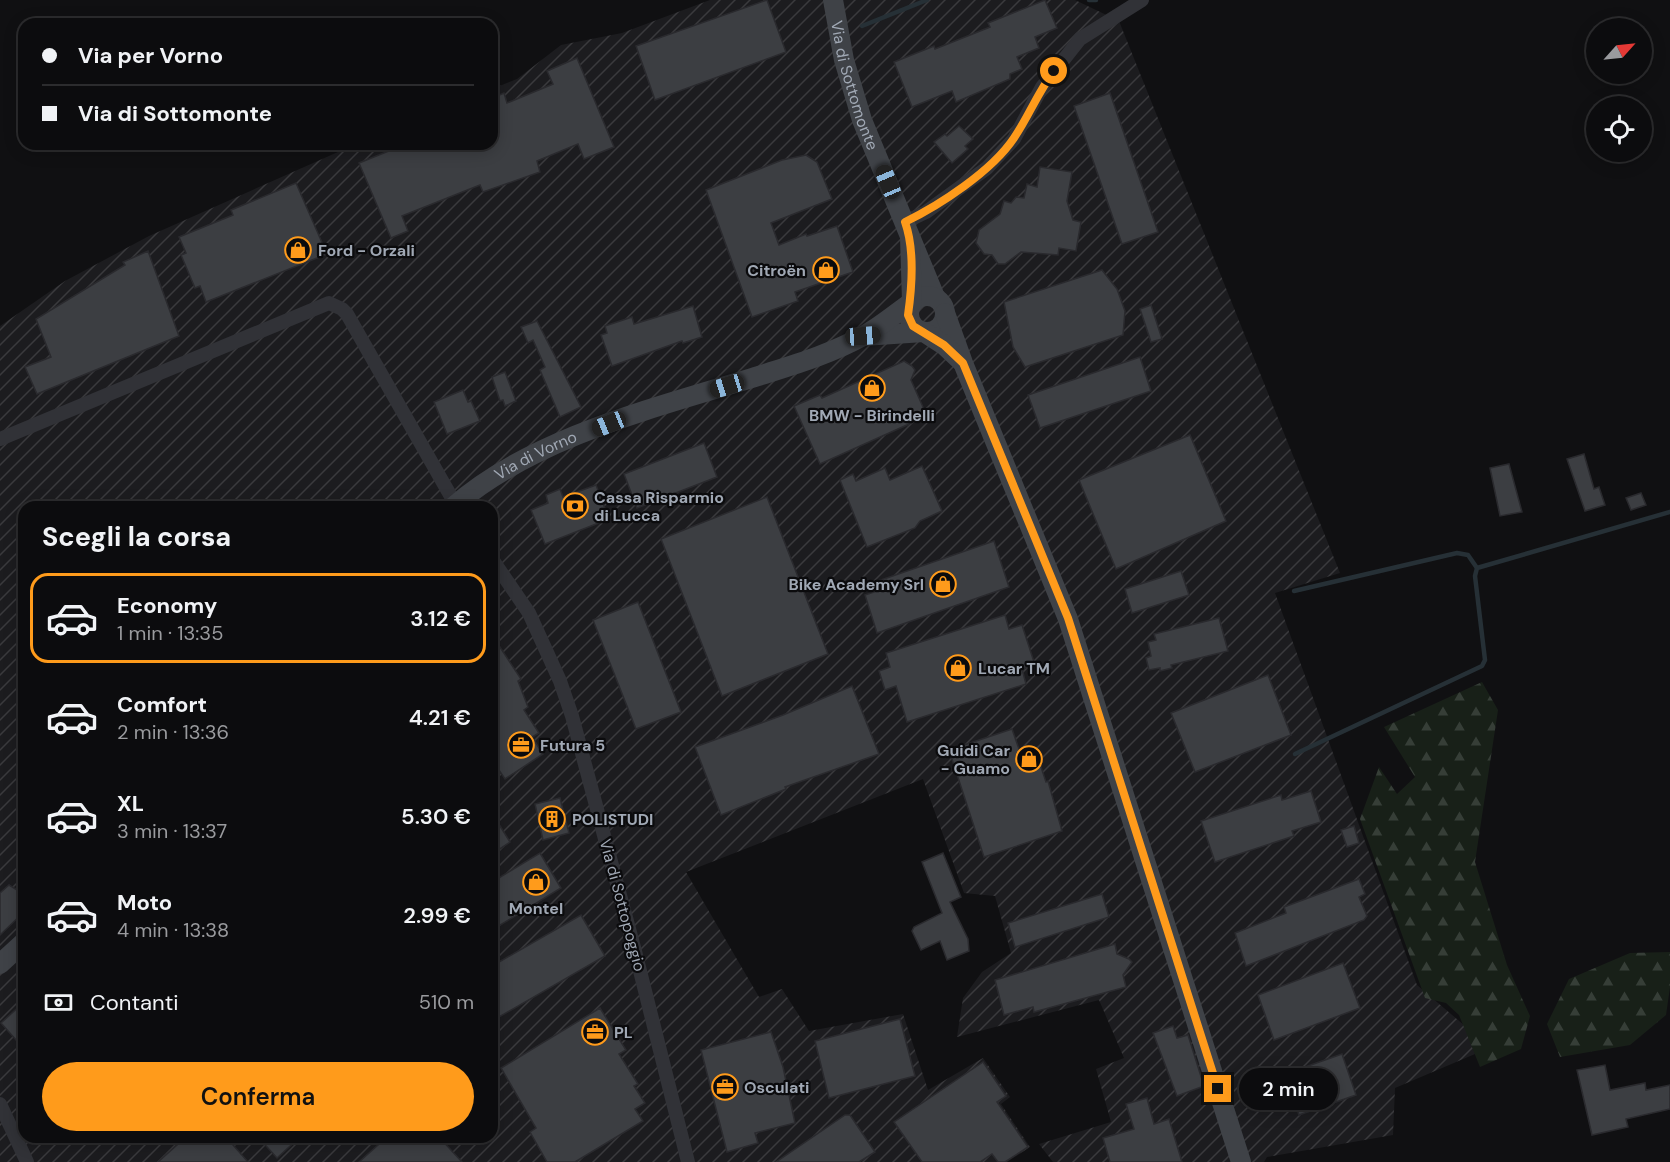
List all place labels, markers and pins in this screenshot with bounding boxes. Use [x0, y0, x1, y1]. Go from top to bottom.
shop icon: Ford - Orzali [283, 235, 313, 265]
place label: Ford - Orzali [318, 240, 415, 261]
shop icon: Citroën [811, 255, 841, 285]
place label: Citroën [747, 260, 806, 281]
shop icon: BMW - Birindelli [857, 373, 887, 403]
place label: BMW - Birindelli [809, 405, 935, 426]
place label: Cassa Risparmio di Lucca [594, 487, 724, 526]
bank icon: Cassa Risparmio di Lucca [560, 491, 590, 521]
shop icon: Bike Academy Srl [928, 569, 958, 599]
place label: Bike Academy Srl [789, 574, 924, 595]
shop icon: Lucar TM [943, 653, 973, 683]
place label: Lucar TM [978, 658, 1050, 679]
office icon: Futura 5 [506, 730, 536, 760]
place label: Futura 5 [540, 735, 605, 756]
place label: Guidi Car - Guamo [937, 740, 1010, 779]
shop icon: Guidi Car - Guamo [1014, 744, 1044, 774]
building icon: POLISTUDI [537, 804, 567, 834]
place label: POLISTUDI [572, 809, 653, 830]
shop icon: Montel [521, 867, 551, 897]
place label: Montel [509, 898, 563, 919]
office icon: PL [580, 1017, 610, 1047]
place label: PL [614, 1022, 633, 1043]
office icon: Osculati [710, 1072, 740, 1102]
place label: Osculati [744, 1077, 810, 1098]

